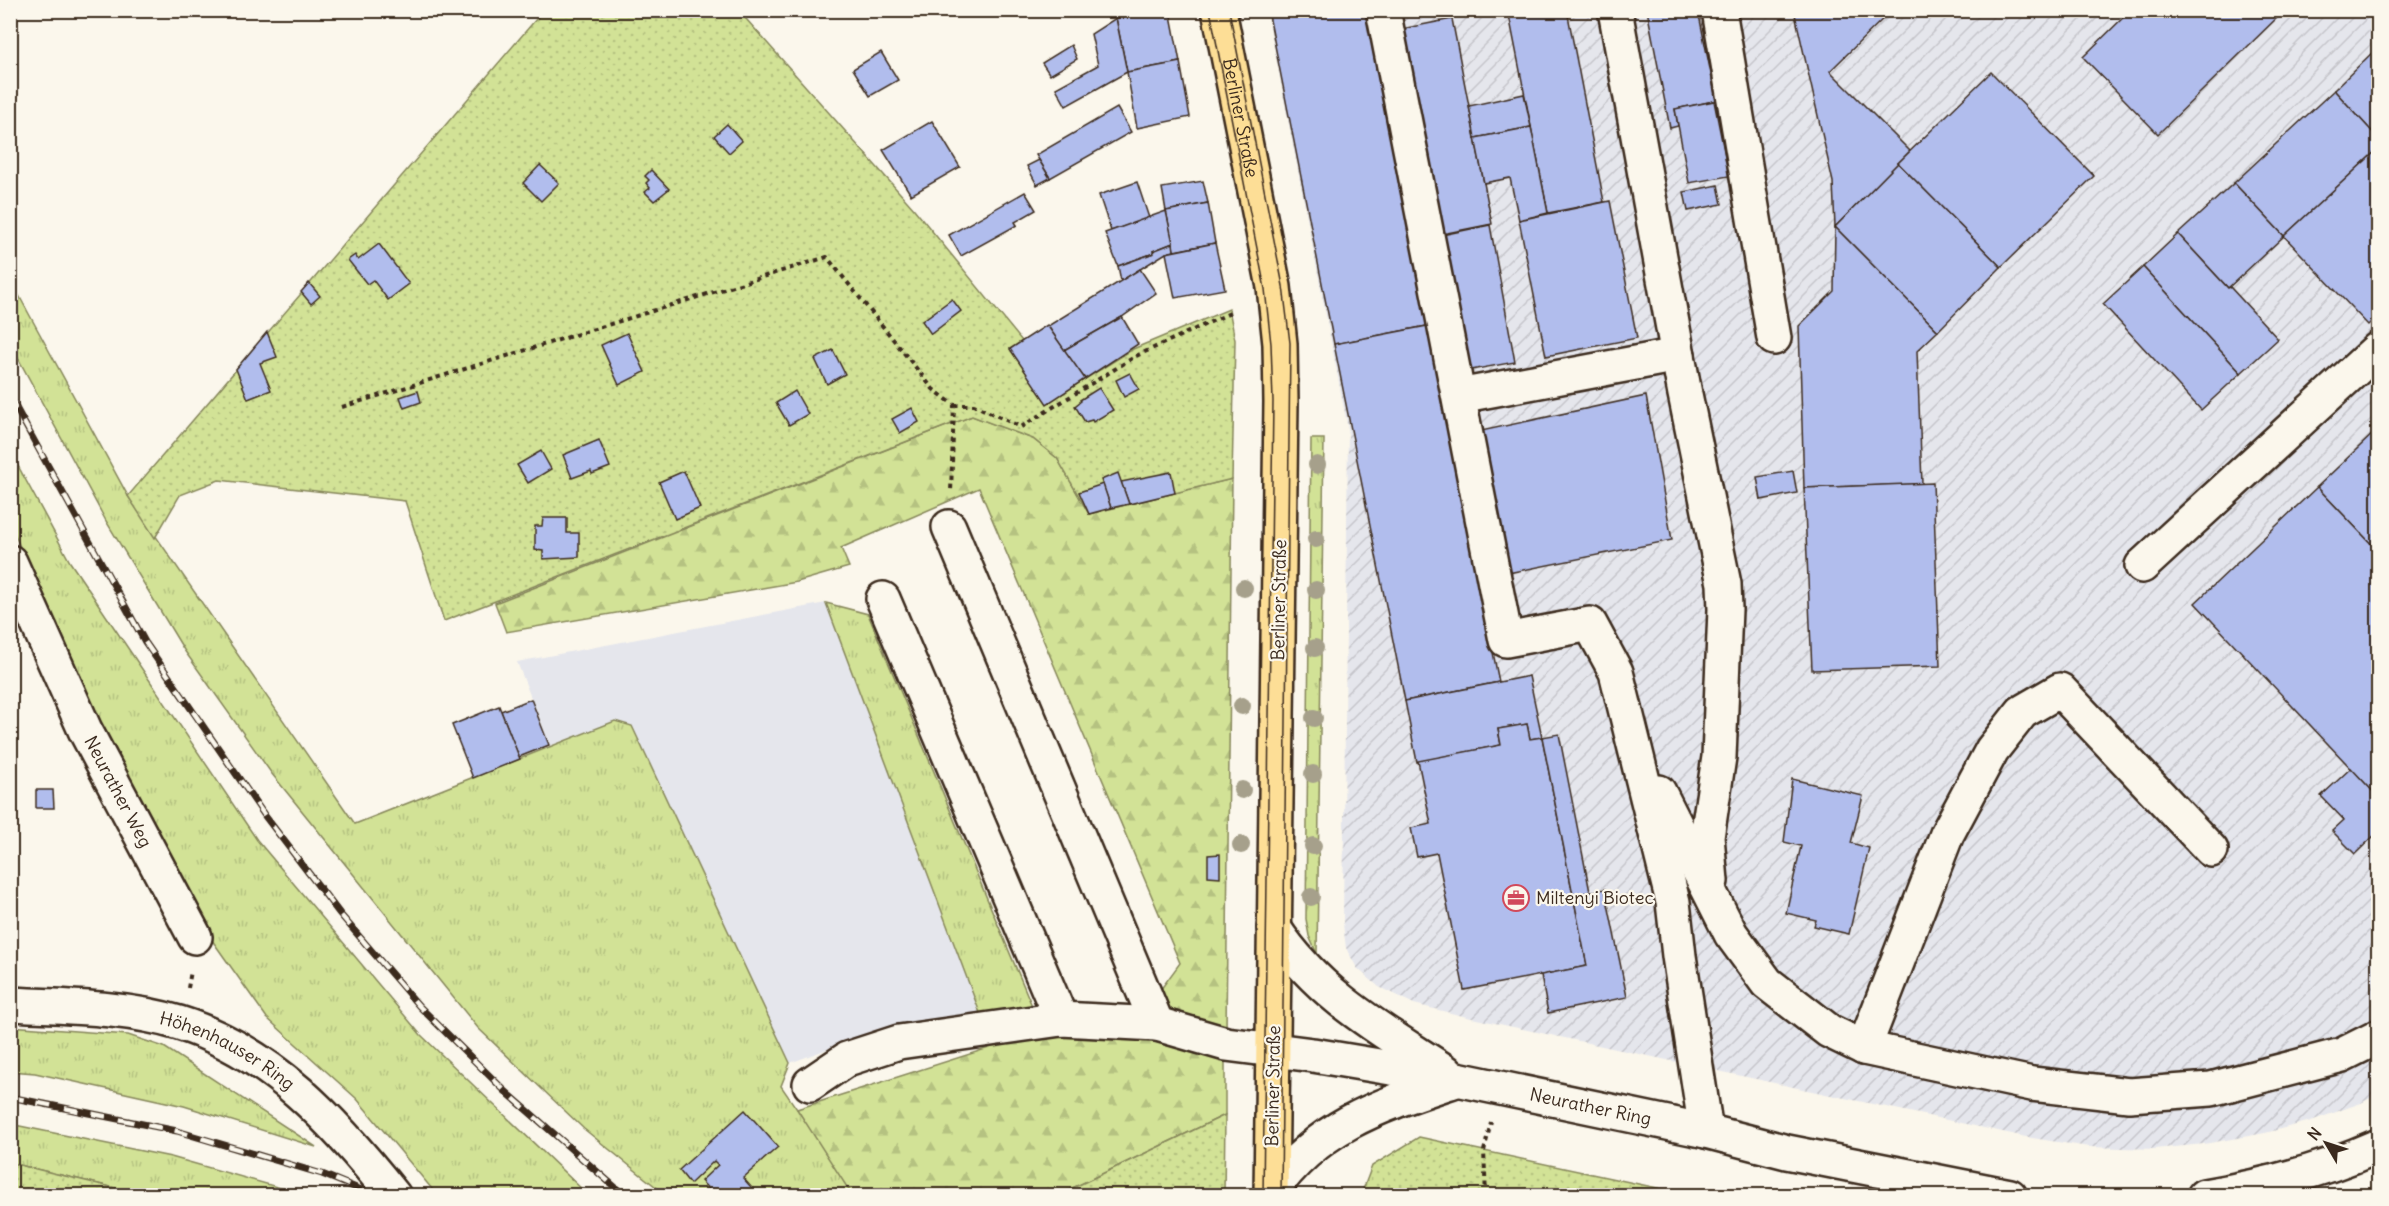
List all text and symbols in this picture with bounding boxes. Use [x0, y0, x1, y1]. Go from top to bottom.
street label: Berliner Straße [1218, 56, 1264, 180]
street label: Berliner Straße [1266, 539, 1291, 661]
street label: Neurather Weg [79, 732, 157, 851]
office icon: Miltenyi Biotec [1501, 883, 1531, 913]
place label: Miltenyi Biotec [1536, 886, 1654, 909]
street label: Höhenhauser Ring [157, 1006, 300, 1095]
street label: Berliner Straße [1260, 1025, 1285, 1147]
street label: Neurather Ring [1528, 1082, 1654, 1130]
north arrow [2296, 1113, 2356, 1173]
text: N [2303, 1123, 2326, 1144]

